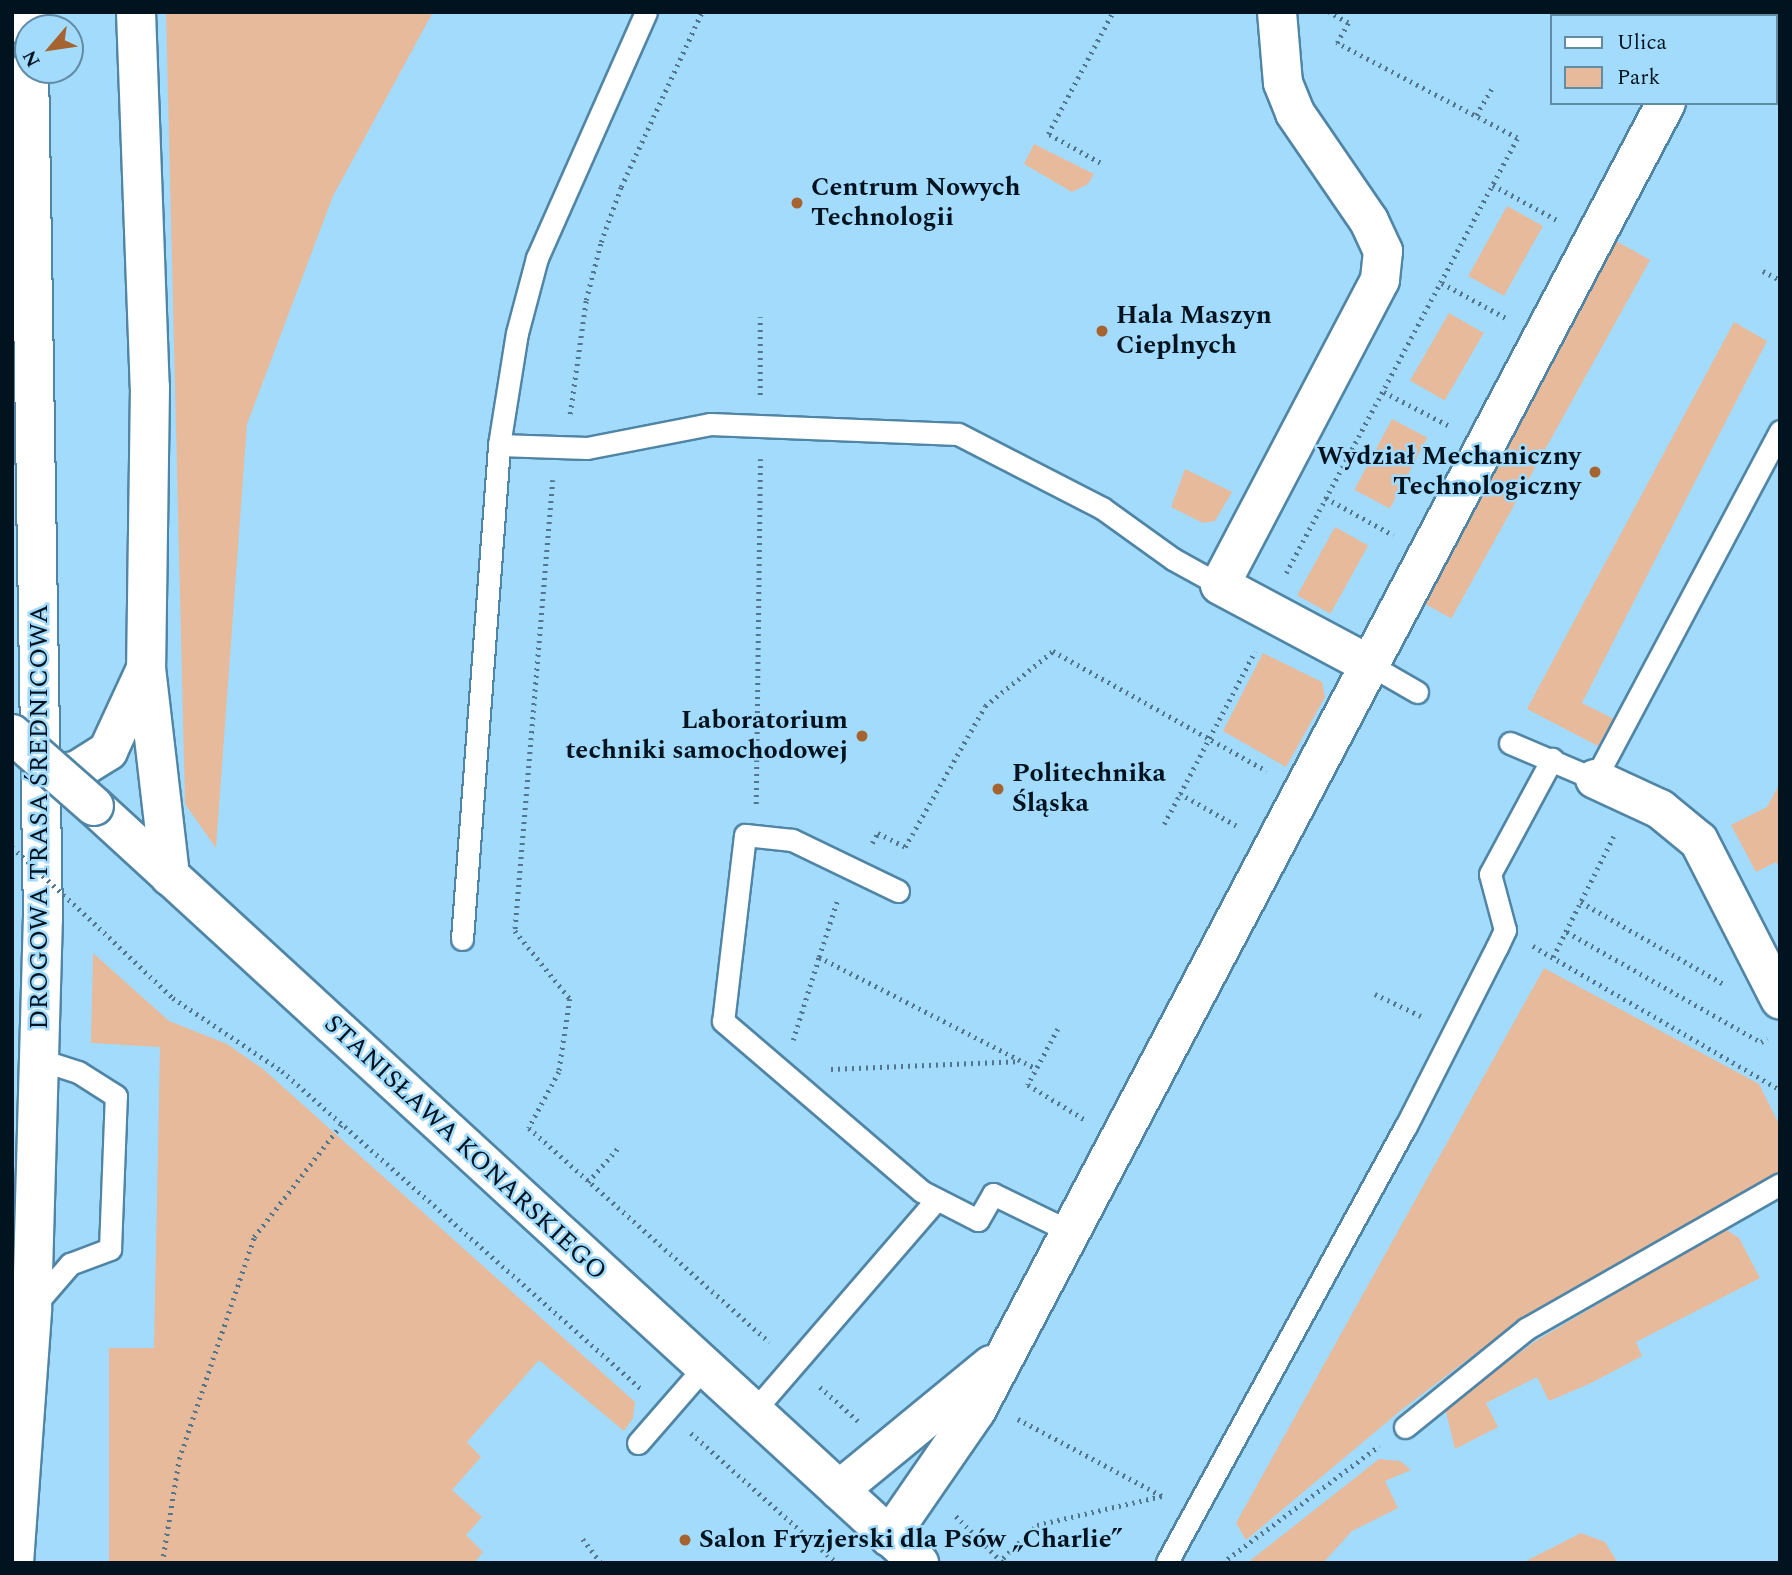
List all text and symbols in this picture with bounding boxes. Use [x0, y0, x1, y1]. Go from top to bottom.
north arrow [14, 14, 84, 84]
legend [1550, 14, 1778, 105]
text: Ulica [1617, 27, 1667, 59]
text: N [16, 45, 48, 72]
text: Park [1617, 62, 1660, 94]
place label: Centrum Nowych Technologii [811, 172, 1021, 234]
marker: Centrum Nowych Technologii [789, 195, 805, 211]
place label: Hala Maszyn Cieplnych [1116, 300, 1272, 362]
marker: Hala Maszyn Cieplnych [1094, 323, 1110, 339]
place label: Wydział Mechaniczny Technologiczny [1317, 441, 1581, 503]
marker: Wydział Mechaniczny Technologiczny [1587, 464, 1603, 480]
street label: DROGOWA TRASA ŚREDNICOWA [24, 604, 56, 1030]
place label: Laboratorium techniki samochodowej [565, 705, 848, 766]
marker: Laboratorium techniki samochodowej [854, 728, 870, 744]
place label: Politechnika Śląska [1012, 758, 1166, 820]
marker: Politechnika Śląska [990, 781, 1006, 797]
street label: STANISŁAWA KONARSKIEGO [317, 1009, 613, 1287]
place label: Salon Fryzjerski dla Psów „Charlie” [699, 1524, 1122, 1556]
marker: Salon Fryzjerski dla Psów „Charlie” [677, 1532, 693, 1548]

